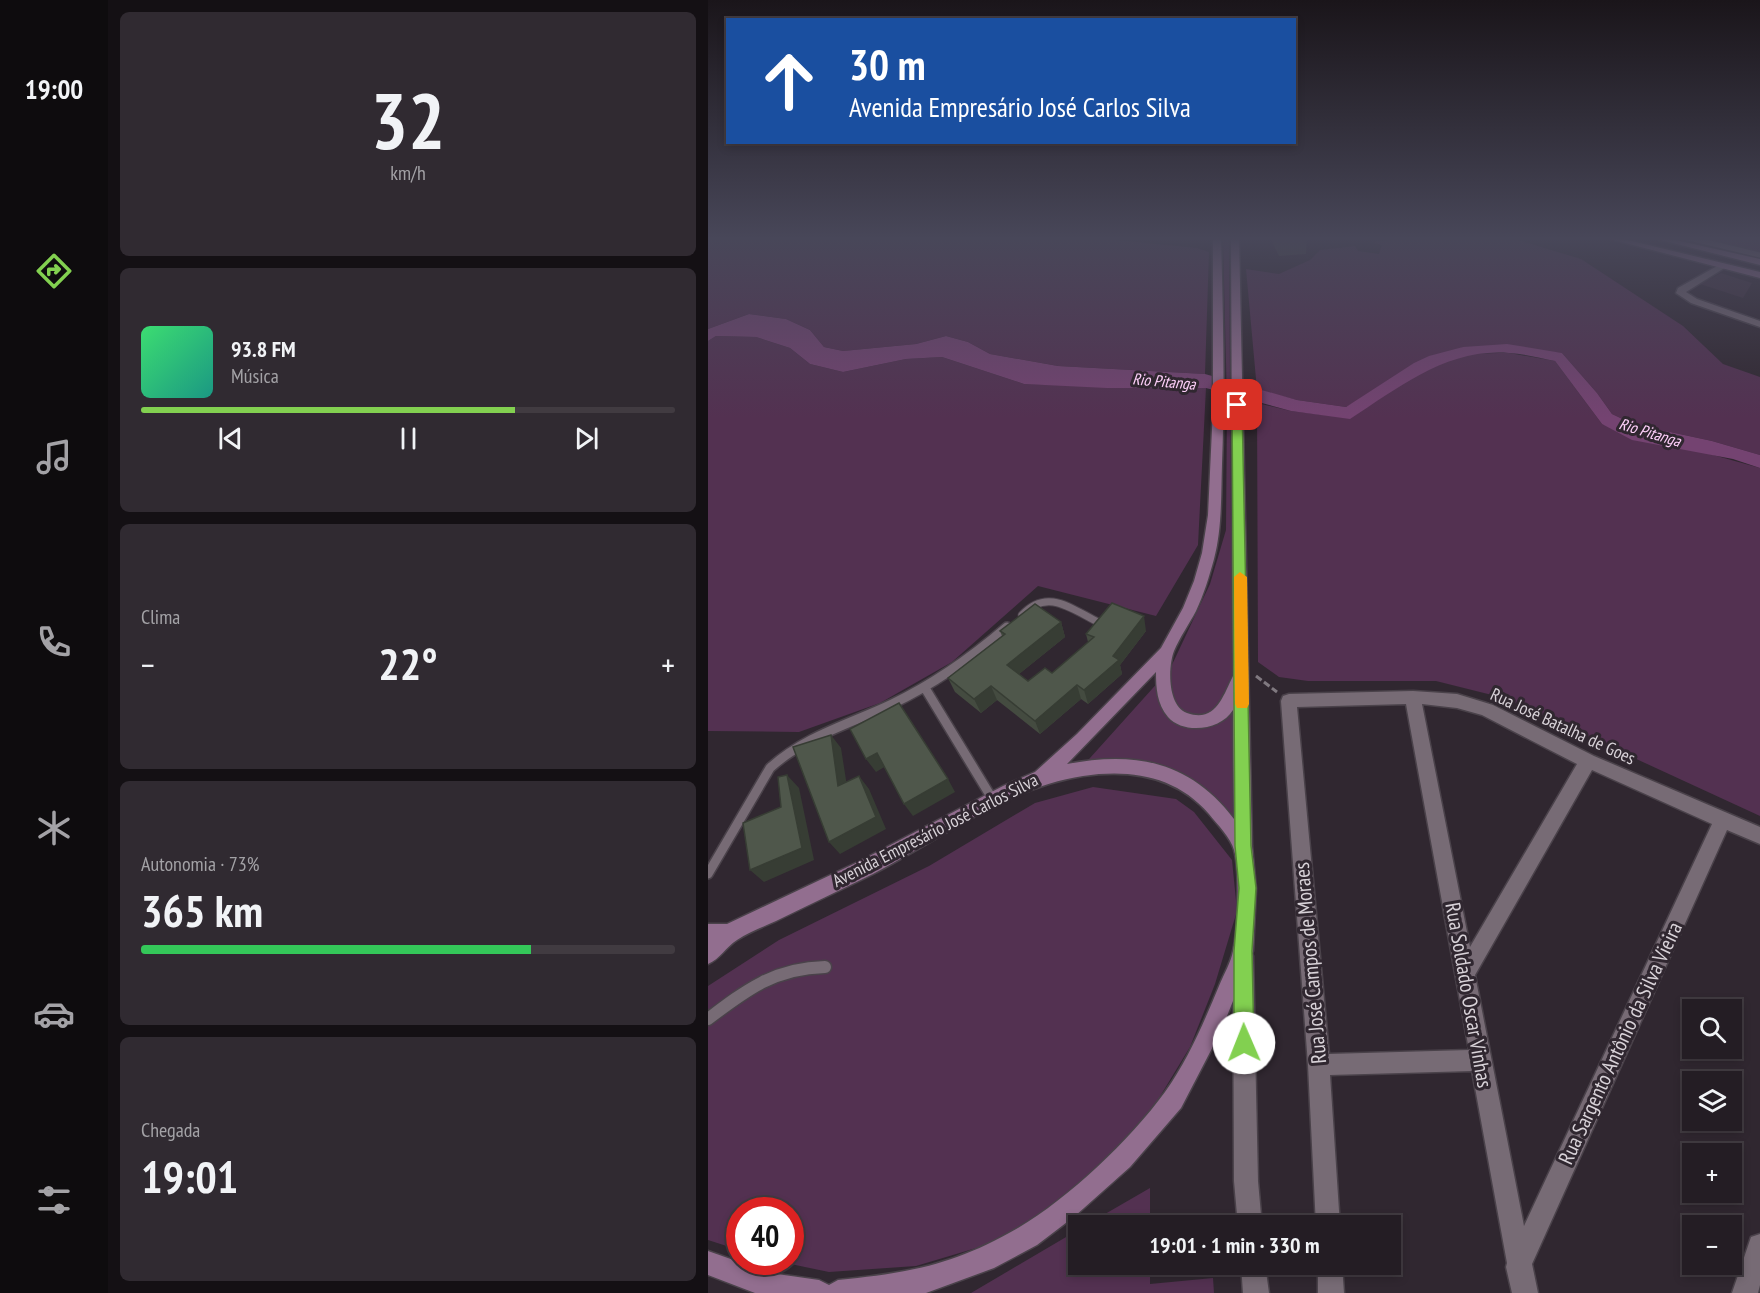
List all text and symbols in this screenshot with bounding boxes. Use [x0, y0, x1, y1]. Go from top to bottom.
text: 30 m [849, 37, 926, 92]
icon: ahead [750, 42, 828, 120]
text: 32 [371, 70, 445, 171]
text: 19:00 [25, 72, 83, 106]
text: Avenida Empresário José Carlos Silva [849, 90, 1191, 124]
text: km/h [390, 160, 426, 186]
icon: directions [33, 250, 75, 292]
text: 93.8 FM [231, 335, 296, 363]
text: Música [231, 363, 279, 389]
water label: Rio Pitanga [1132, 368, 1198, 394]
pin [1211, 379, 1262, 430]
icon: arrive [1220, 388, 1253, 421]
water label: Rio Pitanga [1617, 413, 1685, 451]
icon: previous [214, 422, 247, 455]
icon: pause [392, 422, 425, 455]
icon: next [570, 422, 603, 455]
icon: music [33, 436, 75, 478]
text: Clima [141, 604, 180, 630]
icon: phone [33, 621, 75, 663]
text: 22° [378, 634, 438, 692]
text: − [141, 643, 155, 686]
text: + [661, 643, 675, 686]
street label: Rua José Batalha de Goes [1487, 682, 1639, 770]
street label: Avenida Empresário José Carlos Silva [828, 768, 1042, 892]
icon: climate [33, 807, 75, 849]
text: Autonomia · 73% [141, 851, 259, 877]
street label: Rua José Campos de Moraes [1288, 861, 1332, 1065]
text: 365 km [141, 881, 263, 939]
street label: Rua Soldado Oscar Vinhas [1439, 900, 1499, 1090]
street label: Rua Sargento Antônio da Silva Vieira [1552, 917, 1688, 1169]
icon: car [33, 993, 75, 1035]
map controls [1682, 999, 1742, 1275]
button: search [1682, 999, 1742, 1059]
position arrow [1212, 1011, 1276, 1075]
button: layers [1682, 1071, 1742, 1131]
text: Chegada [141, 1117, 200, 1143]
button: + [1682, 1143, 1742, 1203]
text: 19:01 [141, 1147, 238, 1205]
icon: filters [33, 1179, 75, 1221]
speed limit sign: 40 [726, 1197, 804, 1275]
button: − [1682, 1215, 1742, 1275]
text: 19:01 · 1 min · 330 m [1149, 1231, 1320, 1259]

